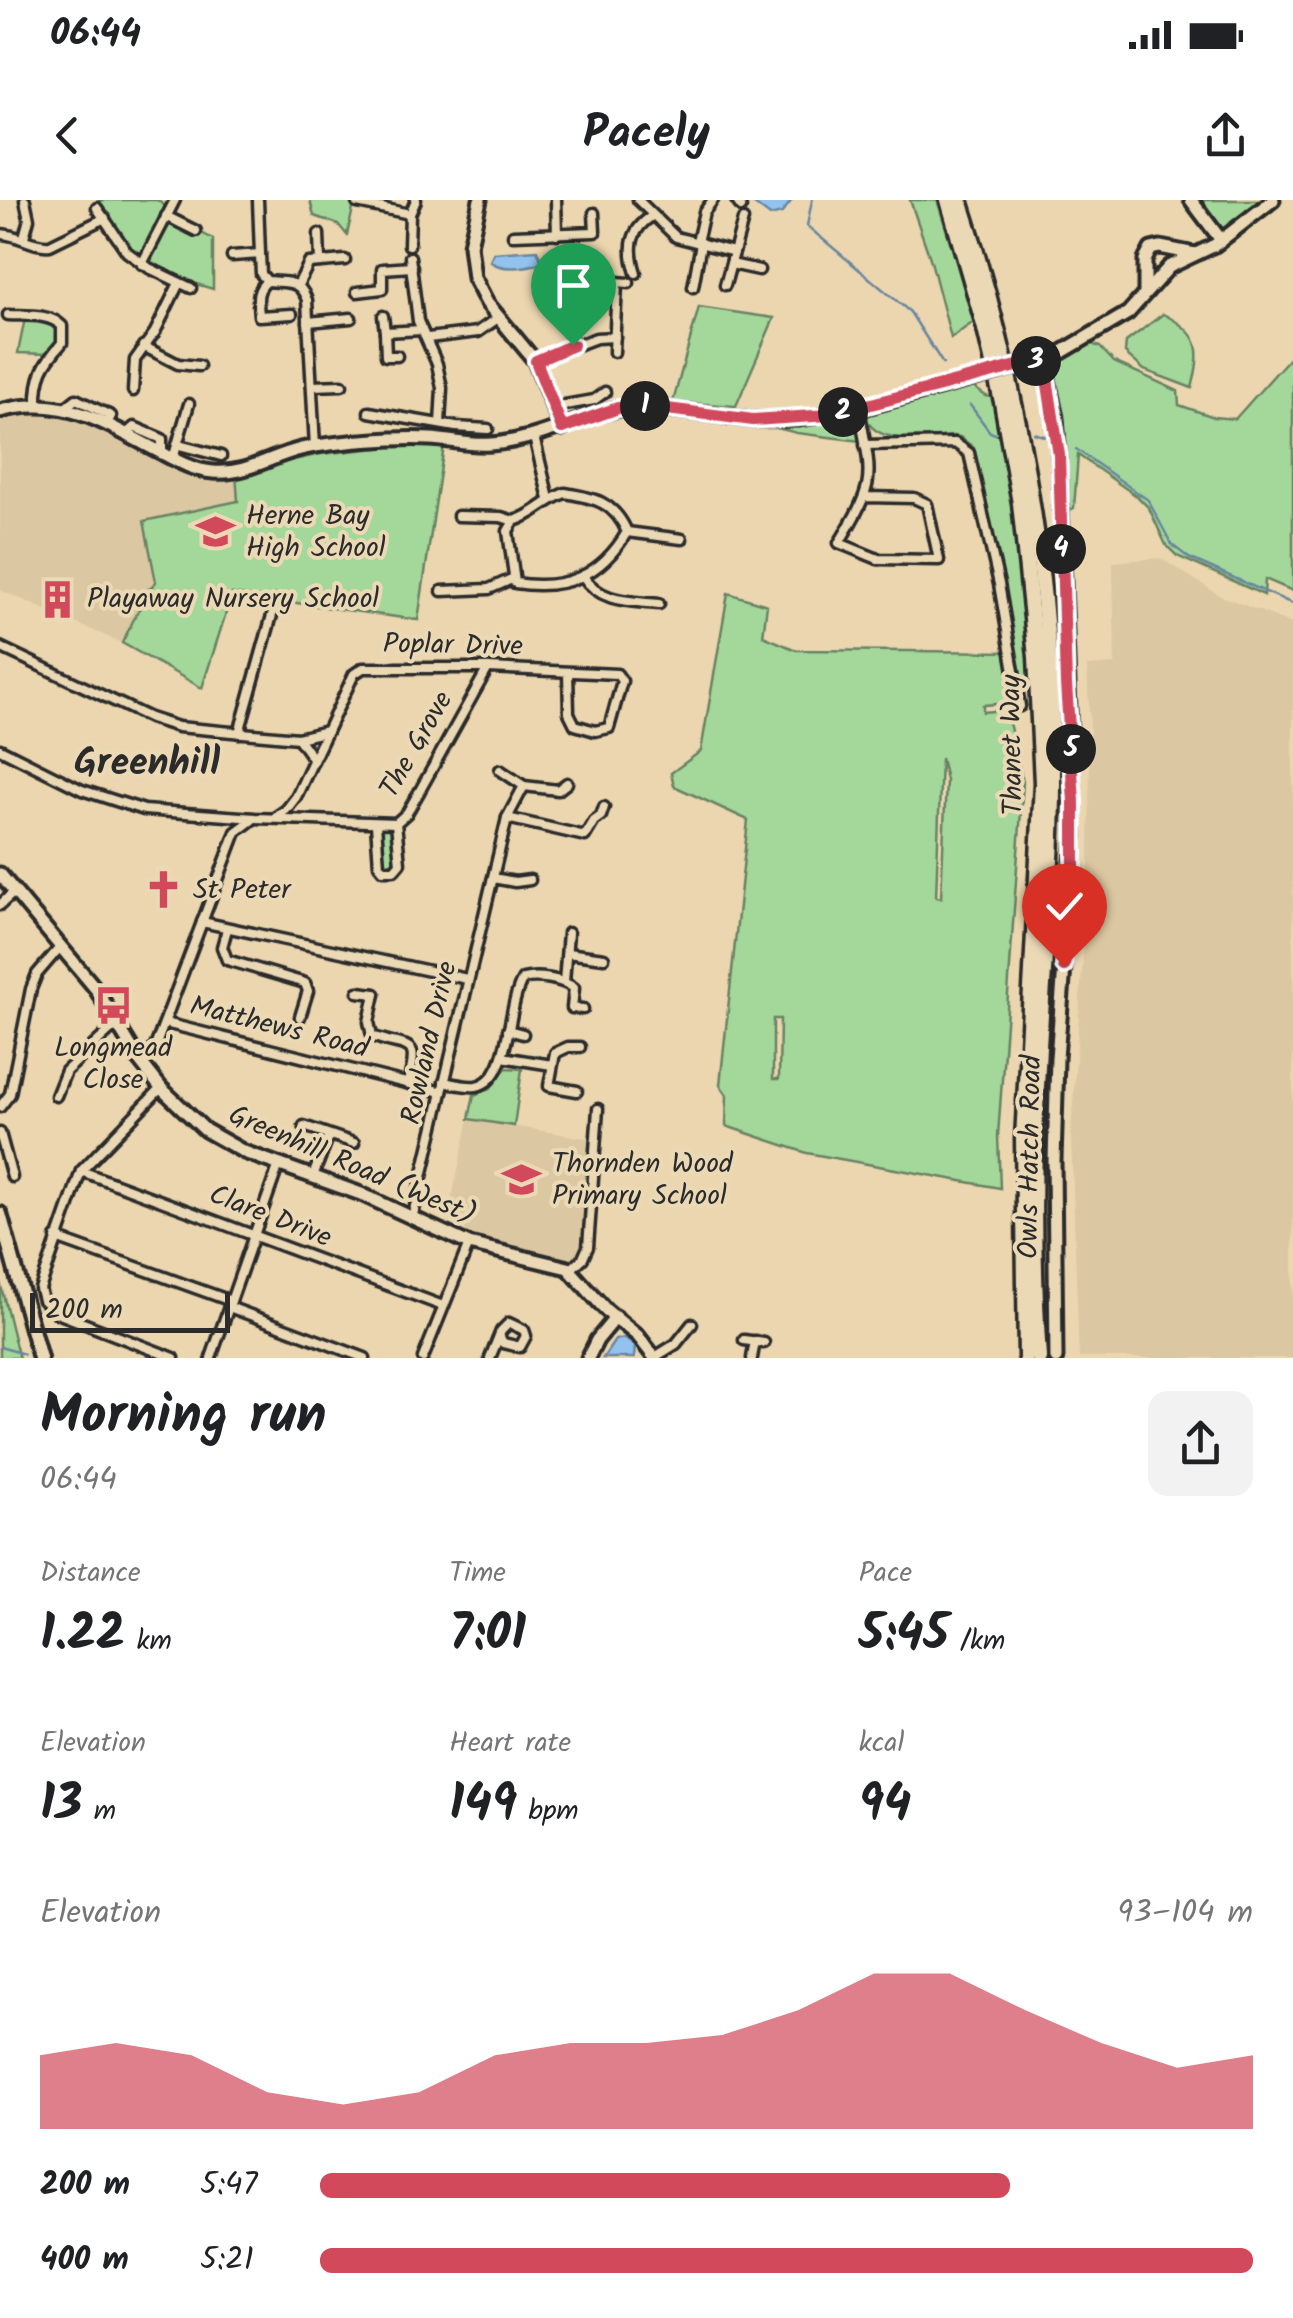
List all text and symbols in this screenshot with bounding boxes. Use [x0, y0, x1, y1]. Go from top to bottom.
text: 06:44 [50, 5, 141, 65]
text: Pacely [583, 99, 710, 171]
icon: back [40, 108, 95, 163]
icon: share [1198, 108, 1253, 163]
pin [531, 243, 616, 346]
icon: arrive [546, 258, 601, 313]
pin: 3 [1011, 336, 1061, 386]
text: 3 [1028, 338, 1044, 383]
pin: 1 [620, 381, 670, 431]
text: 1 [641, 383, 649, 428]
pin: 2 [818, 387, 868, 437]
text: 2 [835, 389, 851, 434]
place label: Herne Bay High School [246, 494, 386, 571]
school or university icon: Herne Bay High School [195, 511, 237, 553]
pin: 4 [1036, 524, 1086, 574]
text: 4 [1053, 526, 1069, 571]
place label: Playaway Nursery School [87, 577, 379, 622]
building icon: Playaway Nursery School [36, 578, 78, 620]
street label: Poplar Drive [383, 622, 524, 670]
street label: Thanet Way [989, 673, 1037, 816]
street label: The Grove [368, 683, 466, 807]
pin: 5 [1046, 724, 1096, 774]
text: 5 [1064, 726, 1078, 771]
district label: Greenhill [74, 734, 221, 794]
pin [1022, 864, 1107, 967]
place label: St Peter [193, 868, 292, 913]
church icon: St Peter [142, 869, 184, 911]
icon: check [1037, 879, 1092, 934]
street label: Rowland Drive [389, 956, 471, 1129]
bus stop icon: Longmead Close [92, 984, 134, 1026]
street label: Matthews Road [185, 984, 374, 1072]
place label: Longmead Close [54, 1026, 173, 1103]
street label: Owls Hatch Road [1007, 1054, 1055, 1259]
street label: Greenhill Road (West) [221, 1093, 483, 1239]
place label: Thornden Wood Primary School [552, 1142, 734, 1219]
school or university icon: Thornden Wood Primary School [501, 1159, 543, 1201]
street label: Clare Drive [202, 1173, 338, 1261]
scale bar [30, 1288, 230, 1332]
text: 200 m [45, 1288, 123, 1333]
text: Morning run [40, 1374, 327, 1461]
button: share [1148, 1391, 1253, 1496]
text: 06:44 [40, 1455, 117, 1506]
text: Distance [40, 1551, 141, 1596]
text: Time [449, 1551, 506, 1596]
text: Pace [859, 1551, 912, 1596]
text: 1.22 [40, 1596, 125, 1676]
text: 7:01 [449, 1596, 526, 1676]
text: 5:45 [859, 1596, 949, 1676]
text: km [125, 1619, 172, 1664]
text: /km [949, 1619, 1005, 1664]
text: Elevation [40, 1721, 146, 1766]
text: Heart rate [449, 1721, 571, 1766]
text: kcal [859, 1721, 904, 1766]
text: 13 [40, 1766, 82, 1846]
text: 149 [449, 1766, 517, 1846]
text: 94 [859, 1766, 911, 1846]
text: m [82, 1789, 116, 1834]
text: bpm [517, 1789, 579, 1834]
text: Elevation [40, 1888, 161, 1939]
text: 93–104 m [1118, 1888, 1253, 1939]
text: 200 m [40, 2160, 130, 2211]
text: 5:47 [200, 2160, 257, 2211]
text: 400 m [40, 2235, 129, 2286]
text: 5:21 [200, 2235, 254, 2286]

